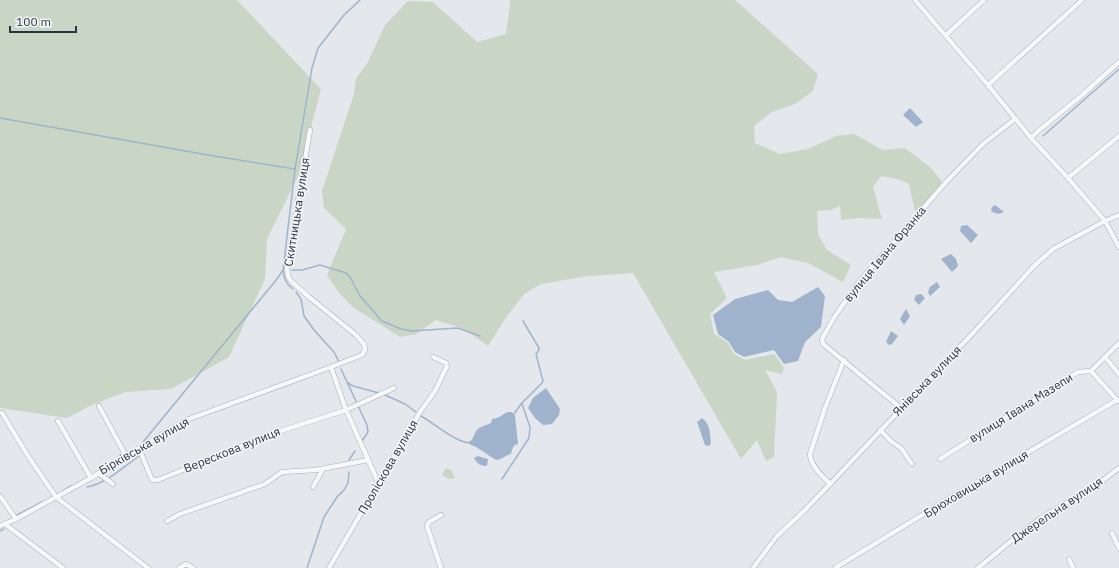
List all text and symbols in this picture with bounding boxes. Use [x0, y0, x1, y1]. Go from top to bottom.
scale bar [10, 8, 76, 34]
text: 100 m [16, 14, 51, 29]
street label: Скитницька вулиця [281, 156, 313, 267]
street label: вулиця Івана Франка [840, 202, 929, 305]
street label: Янівська вулиця [889, 342, 964, 419]
street label: вулиця Івана Мазепи [966, 370, 1075, 446]
street label: Бірківська вулиця [96, 414, 192, 477]
street label: Проліскова вулиця [354, 417, 421, 517]
street label: Верескова вулиця [181, 423, 282, 476]
street label: Брюховицька вулиця [921, 446, 1031, 521]
street label: Джерельна вулиця [1008, 473, 1105, 546]

